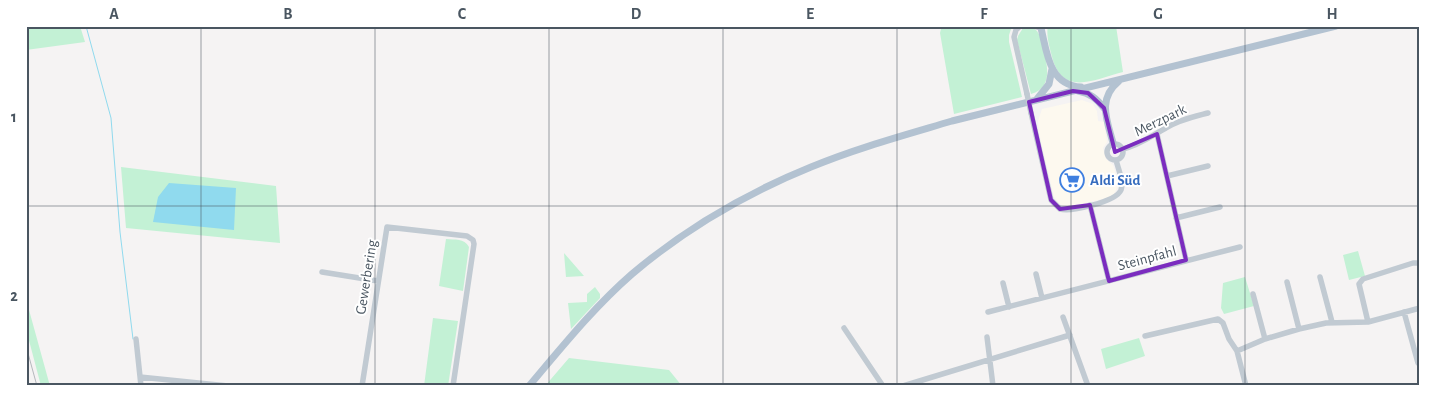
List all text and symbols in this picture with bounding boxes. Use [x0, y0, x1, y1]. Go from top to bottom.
text: A [109, 6, 119, 22]
text: B [283, 6, 293, 22]
text: C [458, 6, 467, 22]
text: D [631, 6, 642, 22]
text: E [806, 6, 814, 22]
text: F [980, 6, 988, 22]
text: G [1153, 6, 1163, 22]
text: H [1326, 6, 1338, 22]
street label: Merzpark [1132, 101, 1189, 139]
text: 1 [11, 109, 17, 125]
supermarket icon: Aldi Süd [1059, 167, 1085, 193]
place label: Aldi Süd [1090, 173, 1140, 188]
street label: Gewerbering [353, 238, 380, 316]
street label: Steinpfahl [1116, 243, 1178, 274]
text: 2 [10, 288, 18, 304]

